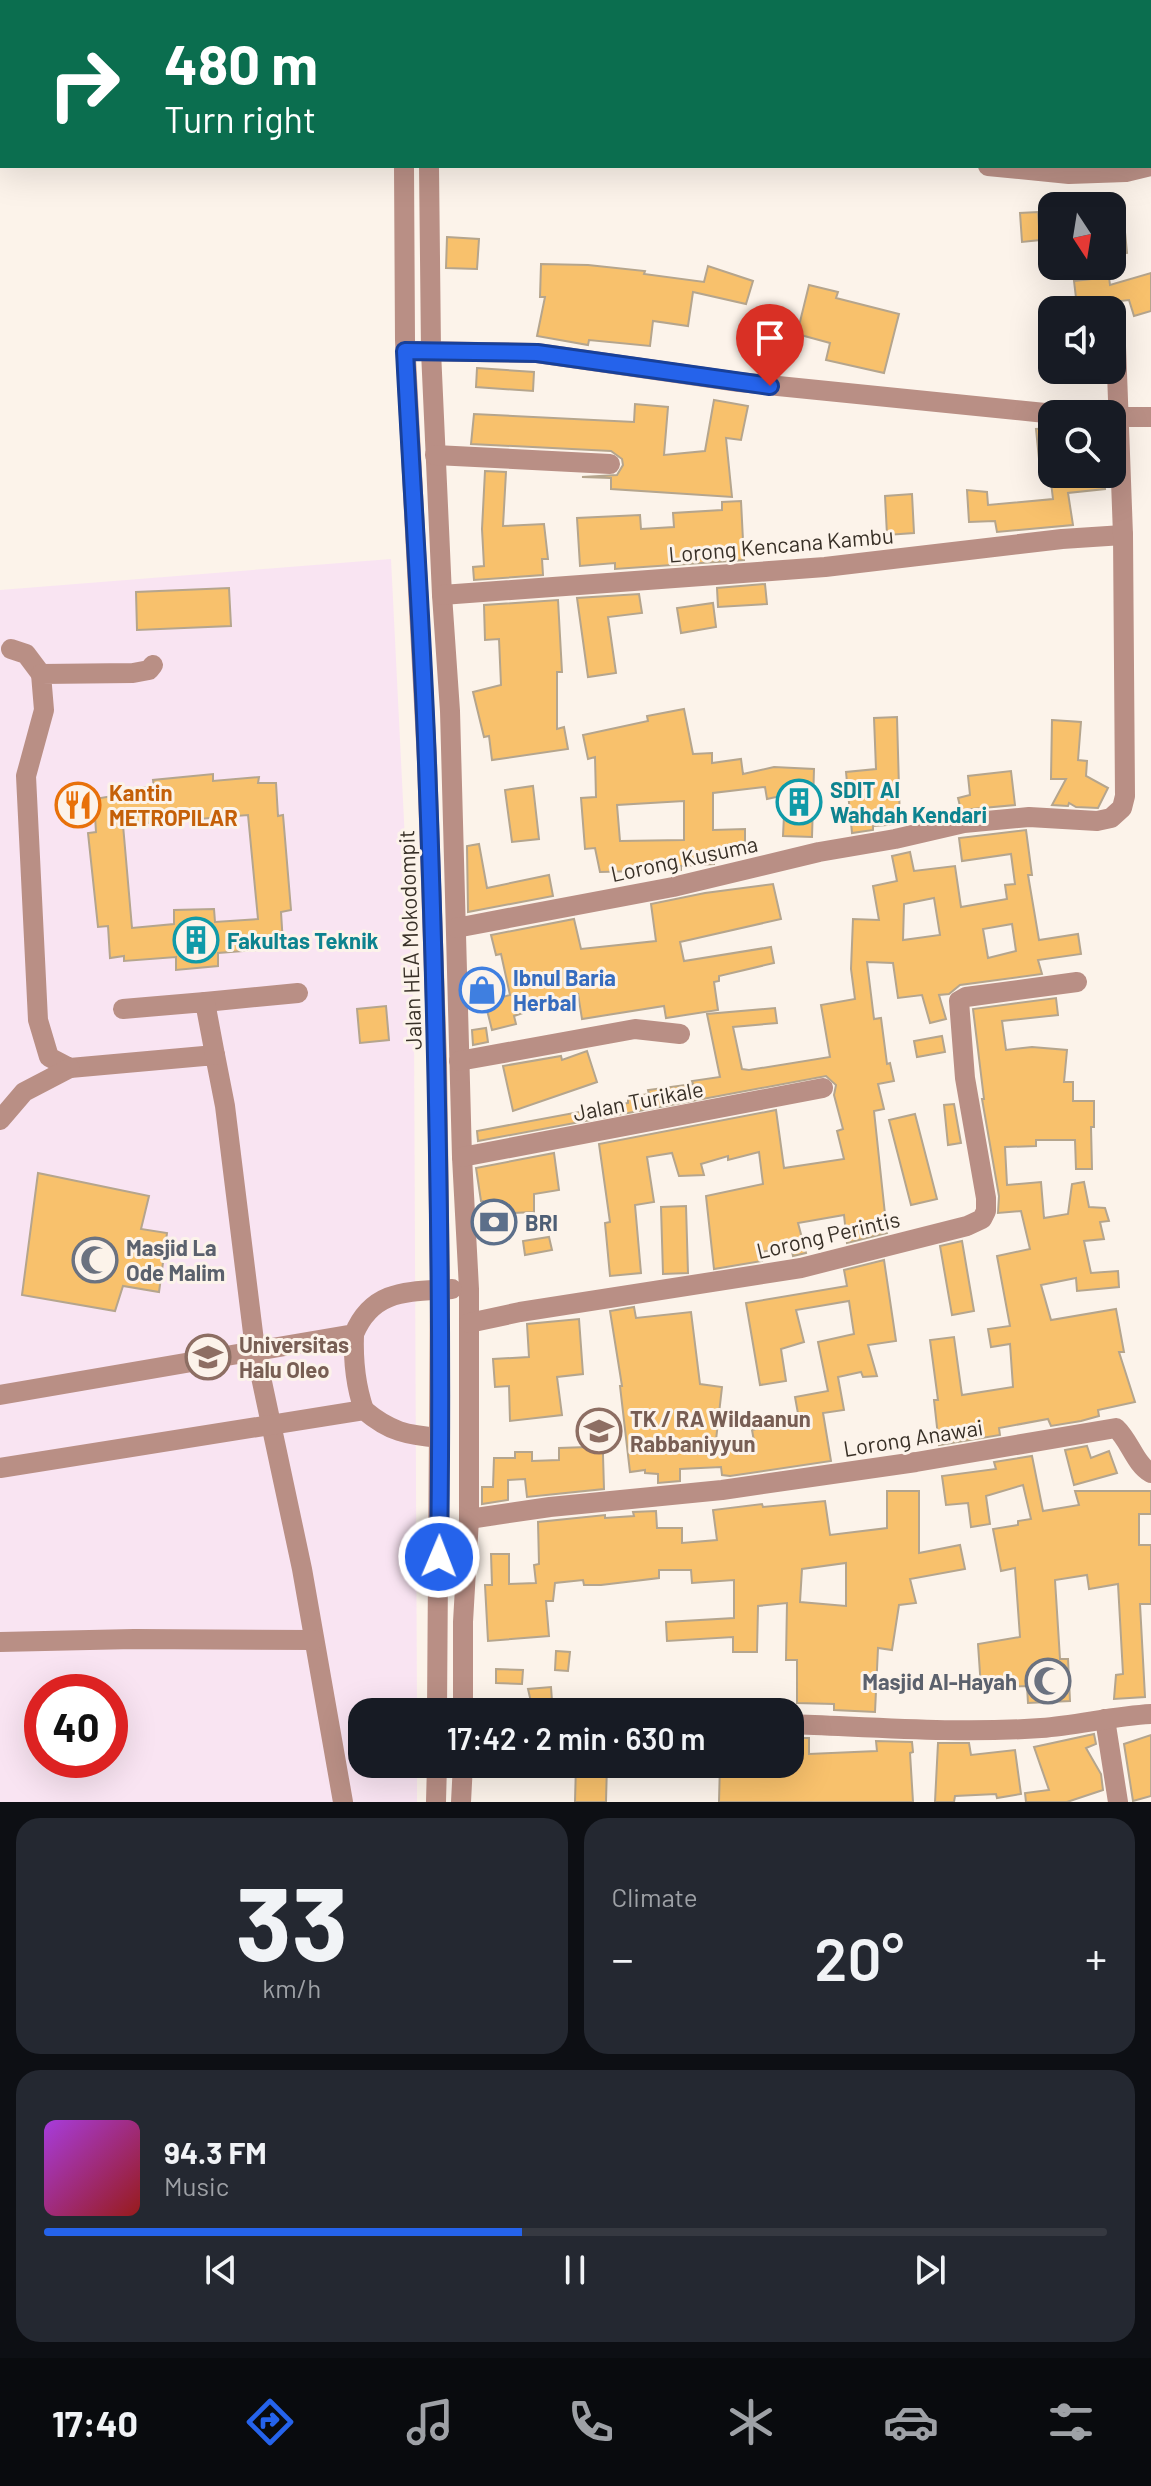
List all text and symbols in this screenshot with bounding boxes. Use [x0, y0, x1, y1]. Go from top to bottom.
text: 480 m [164, 29, 318, 96]
icon: right [32, 32, 136, 136]
text: Turn right [164, 97, 316, 140]
north arrow [1038, 192, 1126, 280]
map controls [1038, 192, 1126, 488]
button: sound [1038, 296, 1126, 384]
pin [736, 304, 804, 386]
icon: arrive [748, 316, 792, 360]
button: search [1038, 400, 1126, 488]
street label: Lorong Kencana Kambu [667, 521, 895, 567]
place label: SDIT Al Wahdah Kendari [830, 776, 987, 827]
building icon: SDIT Al Wahdah Kendari [775, 778, 823, 826]
place label: Kantin METROPILAR [109, 779, 238, 830]
restaurant icon: Kantin METROPILAR [54, 781, 102, 829]
street label: Jalan HEA Mokodompit [392, 829, 426, 1051]
street label: Lorong Kusuma [608, 830, 760, 886]
building icon: Fakultas Teknik [172, 916, 220, 964]
place label: Fakultas Teknik [227, 927, 379, 953]
place label: Ibnul Baria Herbal [513, 964, 616, 1015]
shop icon: Ibnul Baria Herbal [458, 966, 506, 1014]
street label: Jalan Turikale [571, 1075, 705, 1125]
bank icon: BRI [470, 1198, 518, 1246]
street label: Lorong Perintis [754, 1205, 902, 1263]
place label: BRI [525, 1209, 558, 1235]
place label: Masjid La Ode Malim [126, 1234, 225, 1285]
mosque icon: Masjid La Ode Malim [71, 1236, 119, 1284]
place label: Universitas Halu Oleo [239, 1331, 349, 1382]
school or university icon: Universitas Halu Oleo [184, 1333, 232, 1381]
place label: TK / RA Wildaanun Rabbaniyyun [630, 1405, 811, 1456]
school or university icon: TK / RA Wildaanun Rabbaniyyun [575, 1407, 623, 1455]
street label: Lorong Anawai [841, 1413, 985, 1461]
position arrow [397, 1515, 481, 1599]
mosque icon: Masjid Al-Hayah [1024, 1657, 1072, 1705]
place label: Masjid Al-Hayah [862, 1668, 1017, 1694]
speed limit sign: 40 [24, 1674, 128, 1778]
text: 17:42 · 2 min · 630 m [447, 1720, 705, 1756]
text: 33 [236, 1857, 348, 1982]
text: Climate [612, 1881, 698, 1912]
text: 20° [814, 1921, 904, 1993]
text: − [612, 1931, 634, 1984]
text: + [1085, 1931, 1107, 1984]
text: km/h [262, 1972, 321, 2003]
text: 94.3 FM [164, 2134, 267, 2170]
text: Music [164, 2170, 229, 2201]
icon: previous [199, 2248, 243, 2292]
icon: pause [553, 2248, 597, 2292]
icon: next [908, 2248, 952, 2292]
icon: directions [242, 2394, 298, 2450]
icon: music [402, 2394, 458, 2450]
icon: phone [563, 2394, 619, 2450]
icon: climate [723, 2394, 779, 2450]
icon: car [883, 2394, 939, 2450]
icon: filters [1043, 2394, 1099, 2450]
text: 17:40 [52, 2401, 138, 2444]

